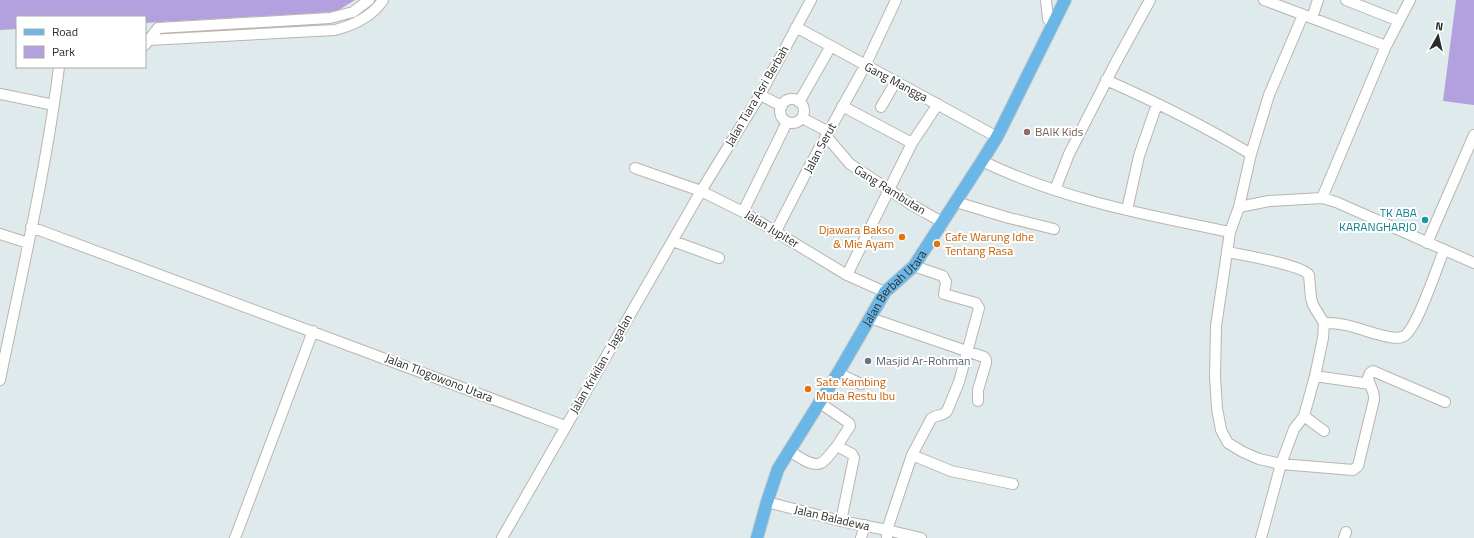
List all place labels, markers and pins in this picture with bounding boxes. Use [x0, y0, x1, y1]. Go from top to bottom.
place label: BAIK Kids [1035, 122, 1084, 141]
marker: BAIK Kids [1022, 127, 1032, 137]
place label: TK ABA KARANGHARJO [1339, 203, 1417, 236]
marker: TK ABA KARANGHARJO [1420, 215, 1430, 225]
place label: Djawara Bakso & Mie Ayam [819, 220, 894, 253]
place label: Cafe Warung Idhe Tentang Rasa [945, 227, 1034, 260]
marker: Djawara Bakso & Mie Ayam [897, 232, 907, 242]
marker: Cafe Warung Idhe Tentang Rasa [932, 239, 942, 249]
place label: Masjid Ar-Rohman [876, 351, 970, 370]
marker: Masjid Ar-Rohman [863, 356, 873, 366]
place label: Sate Kambing Muda Restu Ibu [816, 372, 895, 405]
marker: Sate Kambing Muda Restu Ibu [803, 384, 813, 394]

